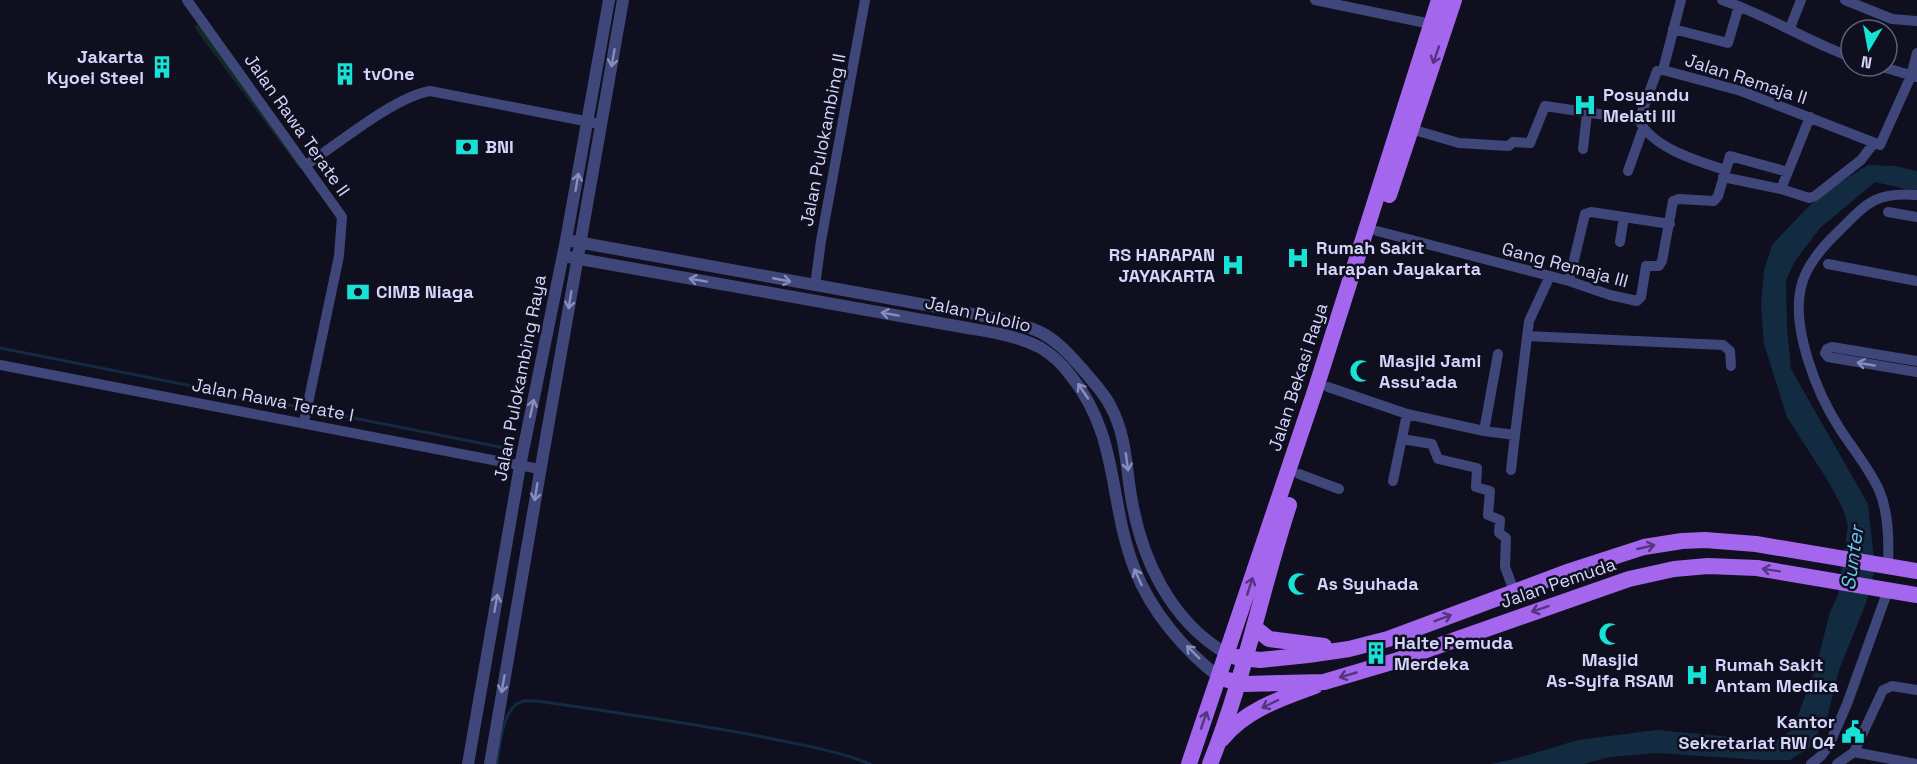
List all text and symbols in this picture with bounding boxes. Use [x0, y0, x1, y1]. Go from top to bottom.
north arrow [1839, 18, 1899, 78]
place label: Jakarta Kyoei Steel [47, 45, 145, 89]
one-way arrow [1429, 45, 1440, 64]
one-way arrow [607, 47, 618, 67]
street label: Jalan Remaja II [1682, 48, 1810, 109]
street label: Jalan Rawa Terate II [240, 49, 355, 201]
street label: Jalan Pulokambing II [794, 51, 851, 228]
text: N [1859, 51, 1874, 74]
building icon: Jakarta Kyoei Steel [149, 54, 175, 80]
building icon: tvOne [332, 61, 358, 87]
place label: tvOne [363, 62, 415, 85]
place label: Posyandu Melati III [1603, 83, 1689, 127]
hospital icon: Posyandu Melati III [1572, 92, 1598, 118]
bank icon: BNI [454, 134, 480, 160]
place label: BNI [485, 135, 514, 158]
one-way arrow [571, 173, 582, 193]
place label: Rumah Sakit Harapan Jayakarta [1316, 236, 1482, 280]
street label: Gang Remaja III [1499, 237, 1631, 292]
place label: RS HARAPAN JAYAKARTA [1109, 243, 1216, 287]
hospital icon: Rumah Sakit Harapan Jayakarta [1285, 245, 1311, 271]
hospital icon: RS HARAPAN JAYAKARTA [1220, 252, 1246, 278]
street label: Jalan Pulokambing Raya [488, 273, 551, 483]
one-way arrow [689, 274, 709, 285]
one-way arrow [771, 275, 791, 286]
bank icon: CIMB Niaga [345, 279, 371, 305]
place label: CIMB Niaga [376, 280, 474, 303]
one-way arrow [564, 290, 575, 309]
street label: Jalan Pulolio [923, 290, 1033, 337]
street label: Jalan Bekasi Raya [1263, 300, 1332, 454]
one-way arrow [881, 308, 901, 319]
place label: Masjid Jami Assu'ada [1379, 349, 1481, 393]
mosque icon: Masjid Jami Assu'ada [1348, 358, 1374, 384]
one-way arrow [1857, 358, 1877, 369]
street label: Jalan Rawa Terate I [190, 373, 356, 427]
one-way arrow [1076, 383, 1089, 400]
one-way arrow [526, 399, 538, 418]
one-way arrow [1121, 452, 1132, 471]
one-way arrow [530, 481, 541, 501]
water label: Sunter [1835, 522, 1870, 592]
one-way arrow [1636, 541, 1655, 553]
street label: Jalan Pemuda [1497, 552, 1619, 613]
one-way arrow [1761, 564, 1781, 575]
one-way arrow [1132, 568, 1143, 586]
mosque icon: As Syuhada [1286, 571, 1312, 597]
place label: As Syuhada [1317, 572, 1419, 595]
one-way arrow [1245, 577, 1256, 596]
one-way arrow [491, 594, 502, 613]
one-way arrow [1531, 605, 1550, 616]
one-way arrow [1433, 612, 1452, 623]
mosque icon: Masjid As-Syifa RSAM [1597, 621, 1623, 647]
place label: Halte Pemuda Merdeka [1394, 631, 1514, 675]
building icon: Halte Pemuda Merdeka [1363, 640, 1389, 666]
one-way arrow [1186, 645, 1201, 660]
place label: Masjid As-Syifa RSAM [1546, 648, 1674, 692]
place label: Rumah Sakit Antam Medika [1715, 653, 1839, 697]
hospital icon: Rumah Sakit Antam Medika [1684, 662, 1710, 688]
one-way arrow [1339, 670, 1358, 681]
one-way arrow [498, 674, 509, 693]
one-way arrow [1262, 699, 1280, 710]
place label: Kantor Sekretariat RW 04 [1678, 710, 1836, 754]
one-way arrow [1200, 711, 1211, 730]
public building icon: Kantor Sekretariat RW 04 [1840, 719, 1866, 745]

